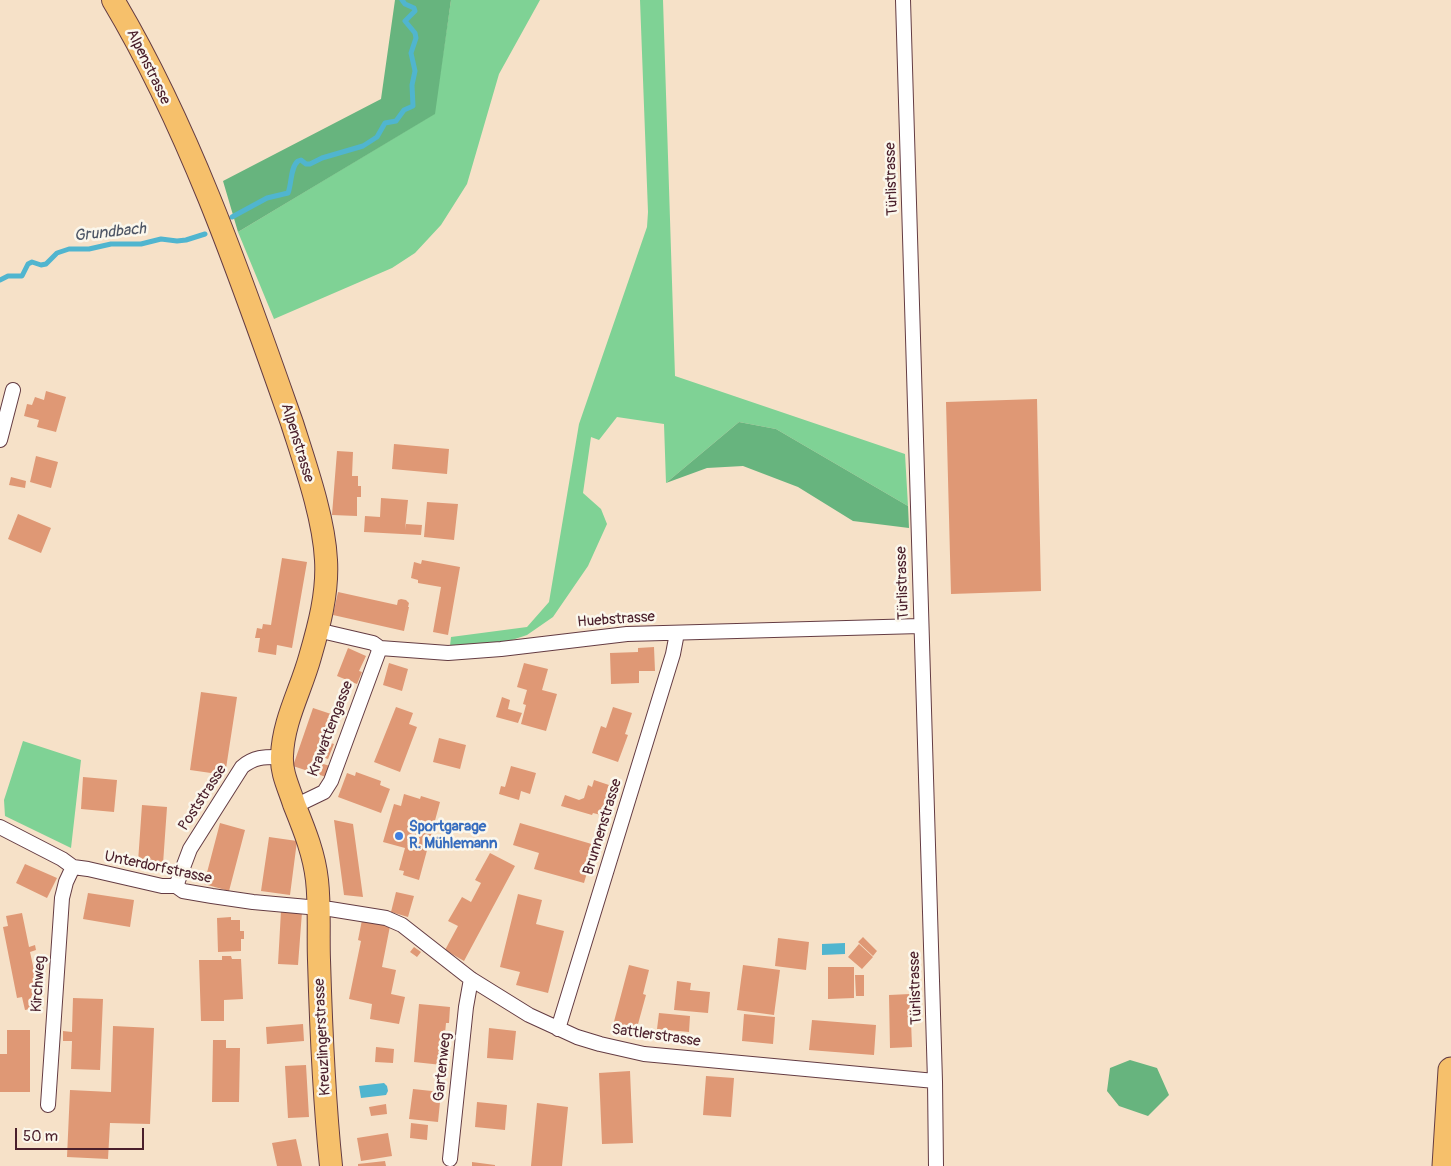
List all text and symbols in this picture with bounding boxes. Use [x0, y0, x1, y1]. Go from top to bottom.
street label: Alpenstrasse [122, 26, 174, 108]
street label: Türlistrasse [882, 142, 902, 216]
water label: Grundbach [73, 220, 147, 246]
street label: Alpenstrasse [276, 401, 318, 485]
street label: Türlistrasse [893, 546, 913, 620]
street label: Huebstrasse [577, 608, 655, 632]
street label: Krawattengasse [304, 679, 358, 779]
street label: Poststrasse [175, 762, 231, 834]
street label: Brunnenstrasse [580, 777, 626, 877]
place label: Sportgarage R. Mühlemann [409, 818, 497, 853]
marker: Sportgarage R. Mühlemann [393, 830, 405, 842]
street label: Unterdorfstrasse [103, 848, 213, 888]
street label: Türlistrasse [906, 951, 926, 1025]
street label: Kirchweg [28, 955, 50, 1013]
street label: Kreuzlingerstrasse [311, 978, 335, 1096]
street label: Sattlerstrasse [610, 1021, 702, 1051]
street label: Gartenweg [430, 1032, 456, 1102]
scale bar [18, 1118, 146, 1150]
text: 50 m [23, 1127, 58, 1146]

